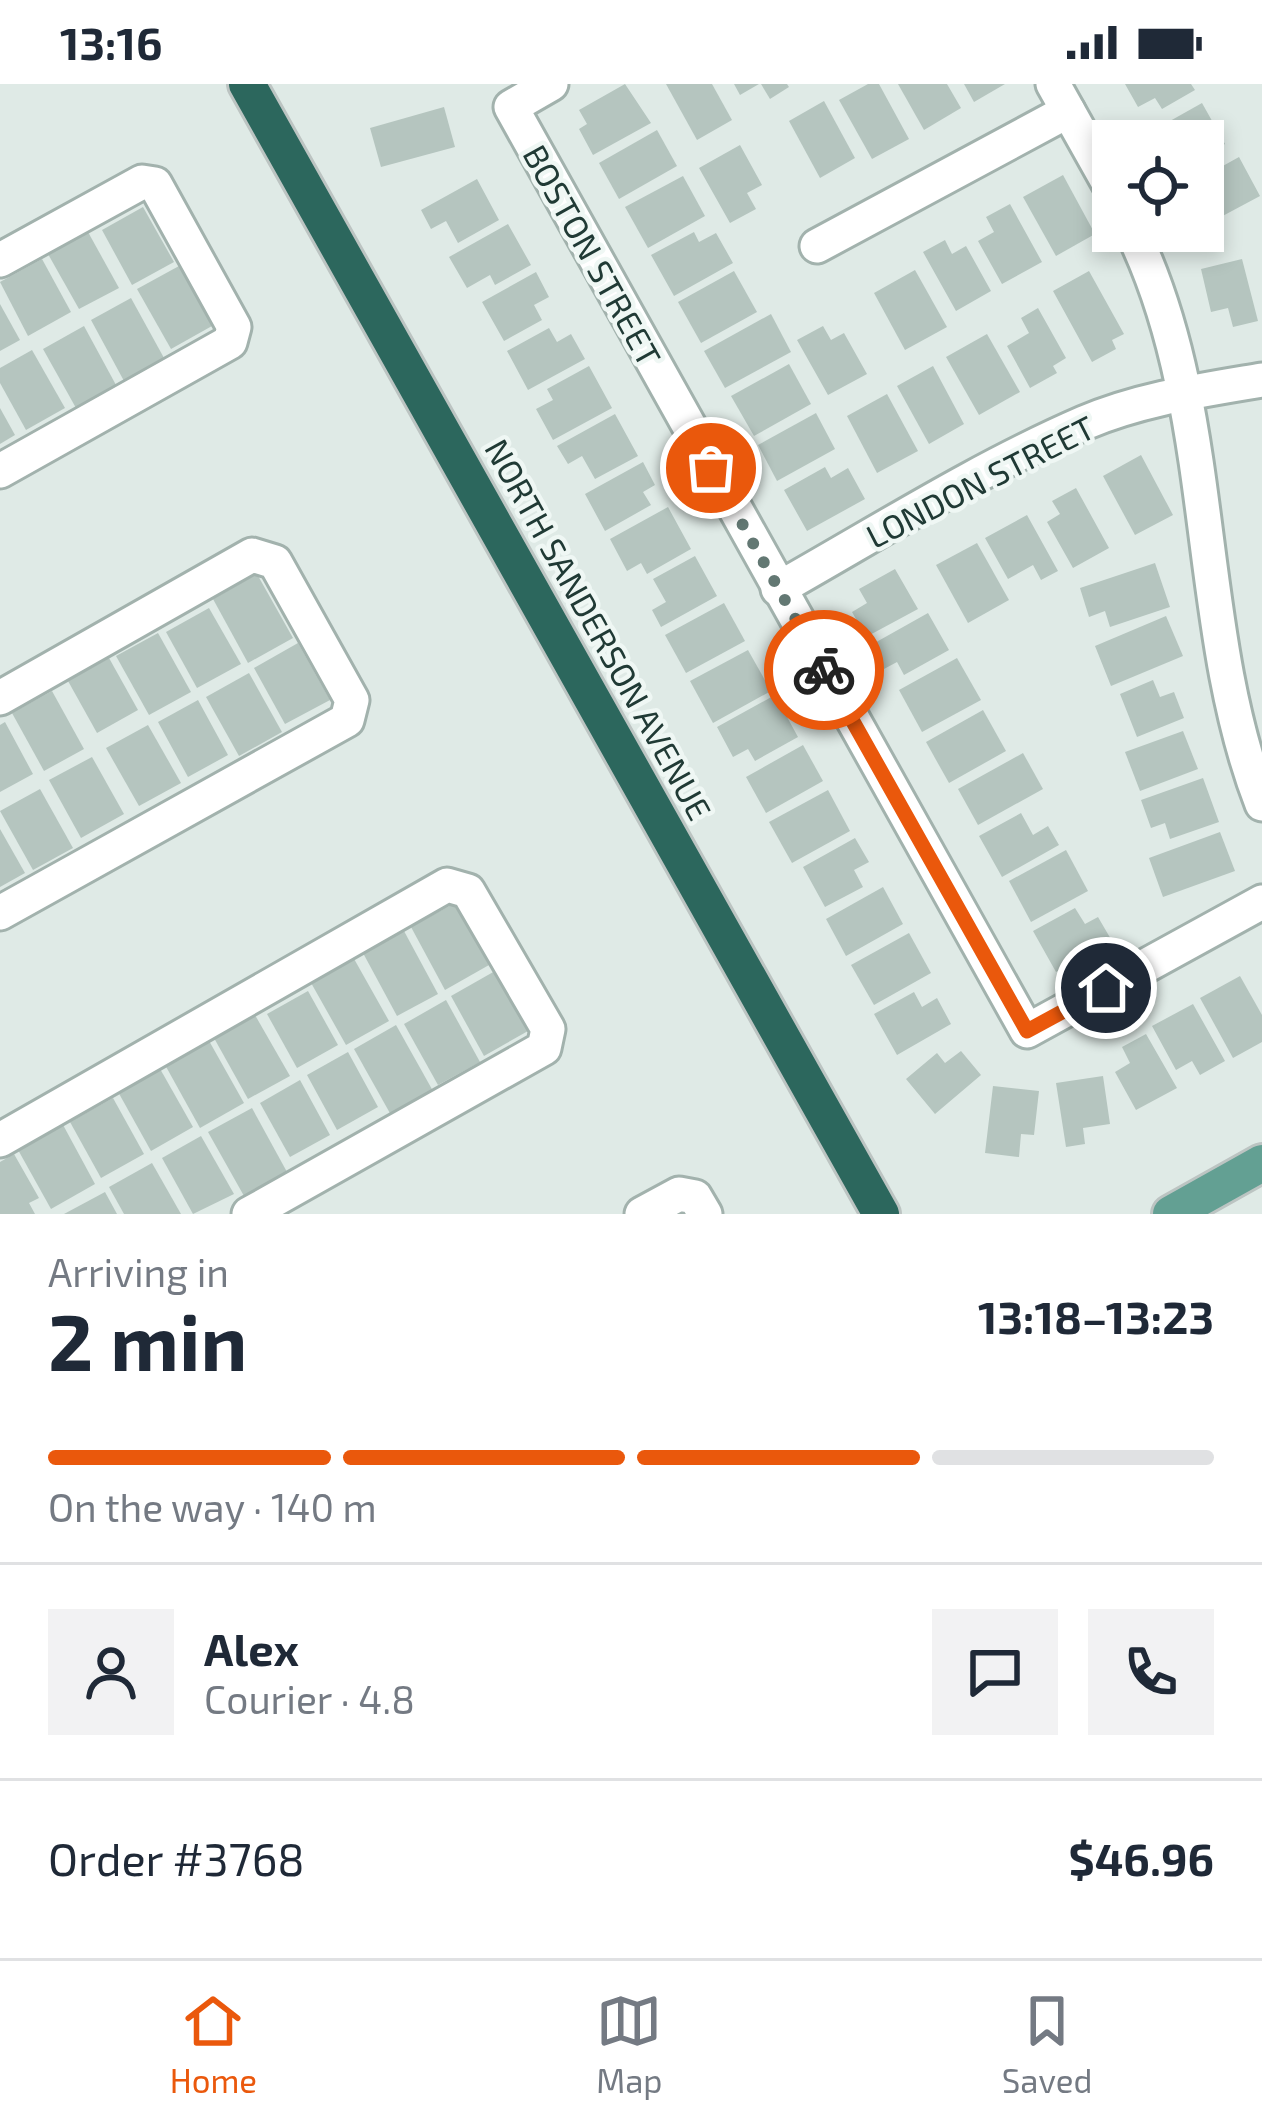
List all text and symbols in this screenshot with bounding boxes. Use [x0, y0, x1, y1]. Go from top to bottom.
text: 13:16 [60, 15, 163, 69]
map controls [1092, 120, 1224, 252]
button: locate [1092, 120, 1224, 252]
street label: BOSTON STREET [516, 137, 670, 373]
street label: LONDON STREET [859, 406, 1101, 556]
pin [660, 417, 762, 519]
street label: NORTH SANDERSON AVENUE [477, 432, 721, 826]
icon: bag [678, 435, 744, 501]
courier [764, 610, 884, 730]
icon: bike [791, 637, 857, 703]
pin [1055, 937, 1157, 1039]
icon: home [1073, 955, 1139, 1021]
text: Arriving in [48, 1248, 229, 1295]
text: 13:18–13:23 [978, 1289, 1214, 1343]
text: 2 min [48, 1293, 247, 1387]
text: On the way · 140 m [48, 1483, 377, 1530]
button: person [48, 1609, 174, 1735]
button: chat [932, 1609, 1058, 1735]
button: phone [1088, 1609, 1214, 1735]
text: Alex [204, 1621, 299, 1675]
text: Courier · 4.8 [204, 1675, 415, 1722]
text: Order #3768 [48, 1831, 305, 1885]
text: $46.96 [1069, 1831, 1214, 1885]
tab: Home [170, 1988, 257, 2100]
tab: Map [596, 1988, 663, 2100]
tab: Saved [1002, 1988, 1092, 2100]

